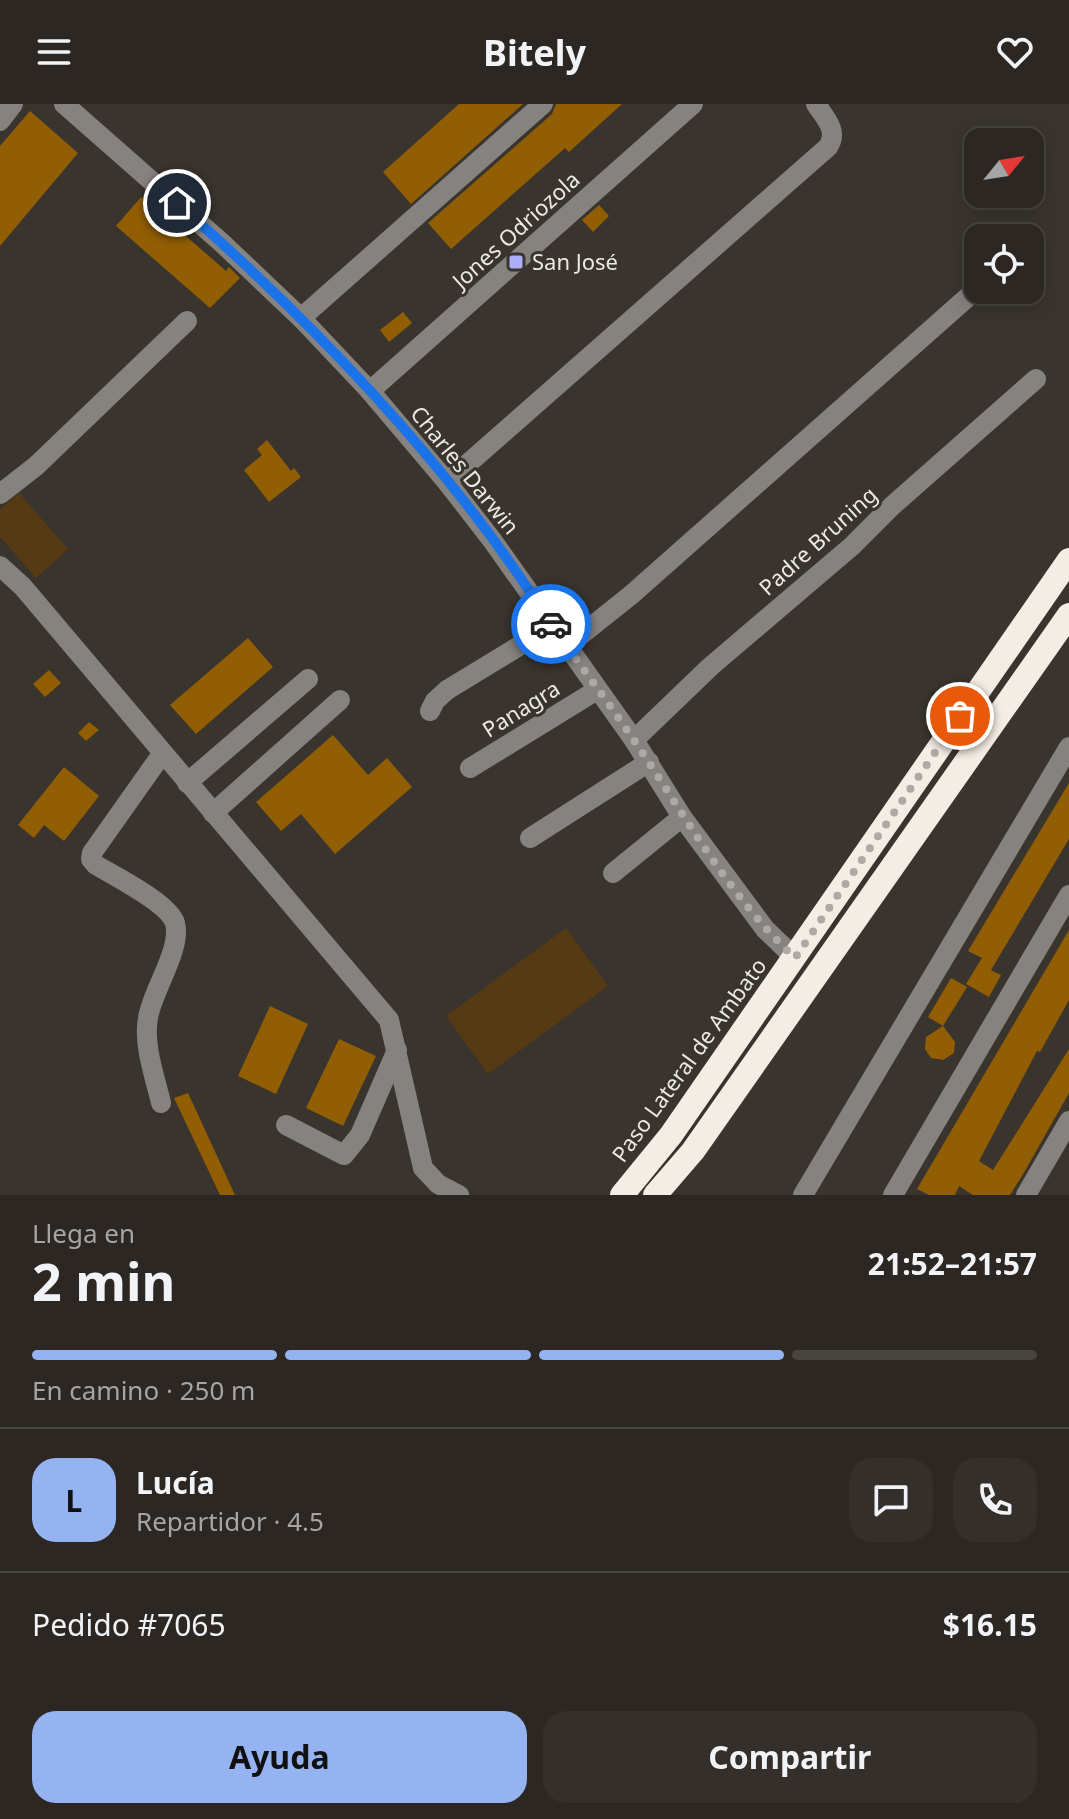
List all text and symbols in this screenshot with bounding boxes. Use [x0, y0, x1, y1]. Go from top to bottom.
text: Bitely [483, 28, 586, 77]
icon: menu [32, 30, 76, 74]
icon: heart [993, 30, 1037, 74]
north arrow [964, 128, 1044, 208]
map controls [964, 128, 1044, 304]
street label: Jones Odriozola [444, 164, 585, 296]
pin [143, 169, 211, 237]
icon: home [155, 181, 199, 225]
button: locate [964, 224, 1044, 304]
place label: San José [532, 246, 618, 276]
marker: San José [507, 253, 525, 271]
street label: Charles Darwin [405, 399, 527, 540]
street label: Padre Bruning [752, 479, 883, 601]
courier [511, 584, 591, 664]
icon: car [529, 602, 573, 646]
street label: Panagra [476, 673, 565, 744]
pin [926, 682, 994, 750]
icon: bag [938, 694, 982, 738]
street label: Paso Lateral de Ambato [604, 951, 772, 1167]
text: Llega en [32, 1215, 135, 1251]
text: 21:52–21:57 [868, 1243, 1037, 1284]
text: 2 min [32, 1245, 175, 1316]
text: En camino · 250 m [32, 1372, 255, 1408]
button: chat [849, 1458, 933, 1542]
button: phone [953, 1458, 1037, 1542]
text: Lucía [136, 1462, 215, 1503]
text: L [66, 1480, 82, 1521]
text: Repartidor · 4.5 [136, 1503, 324, 1539]
text: Pedido #7065 [32, 1604, 226, 1645]
text: $16.15 [943, 1604, 1037, 1645]
button: Ayuda [32, 1711, 527, 1803]
button: Compartir [543, 1711, 1037, 1803]

